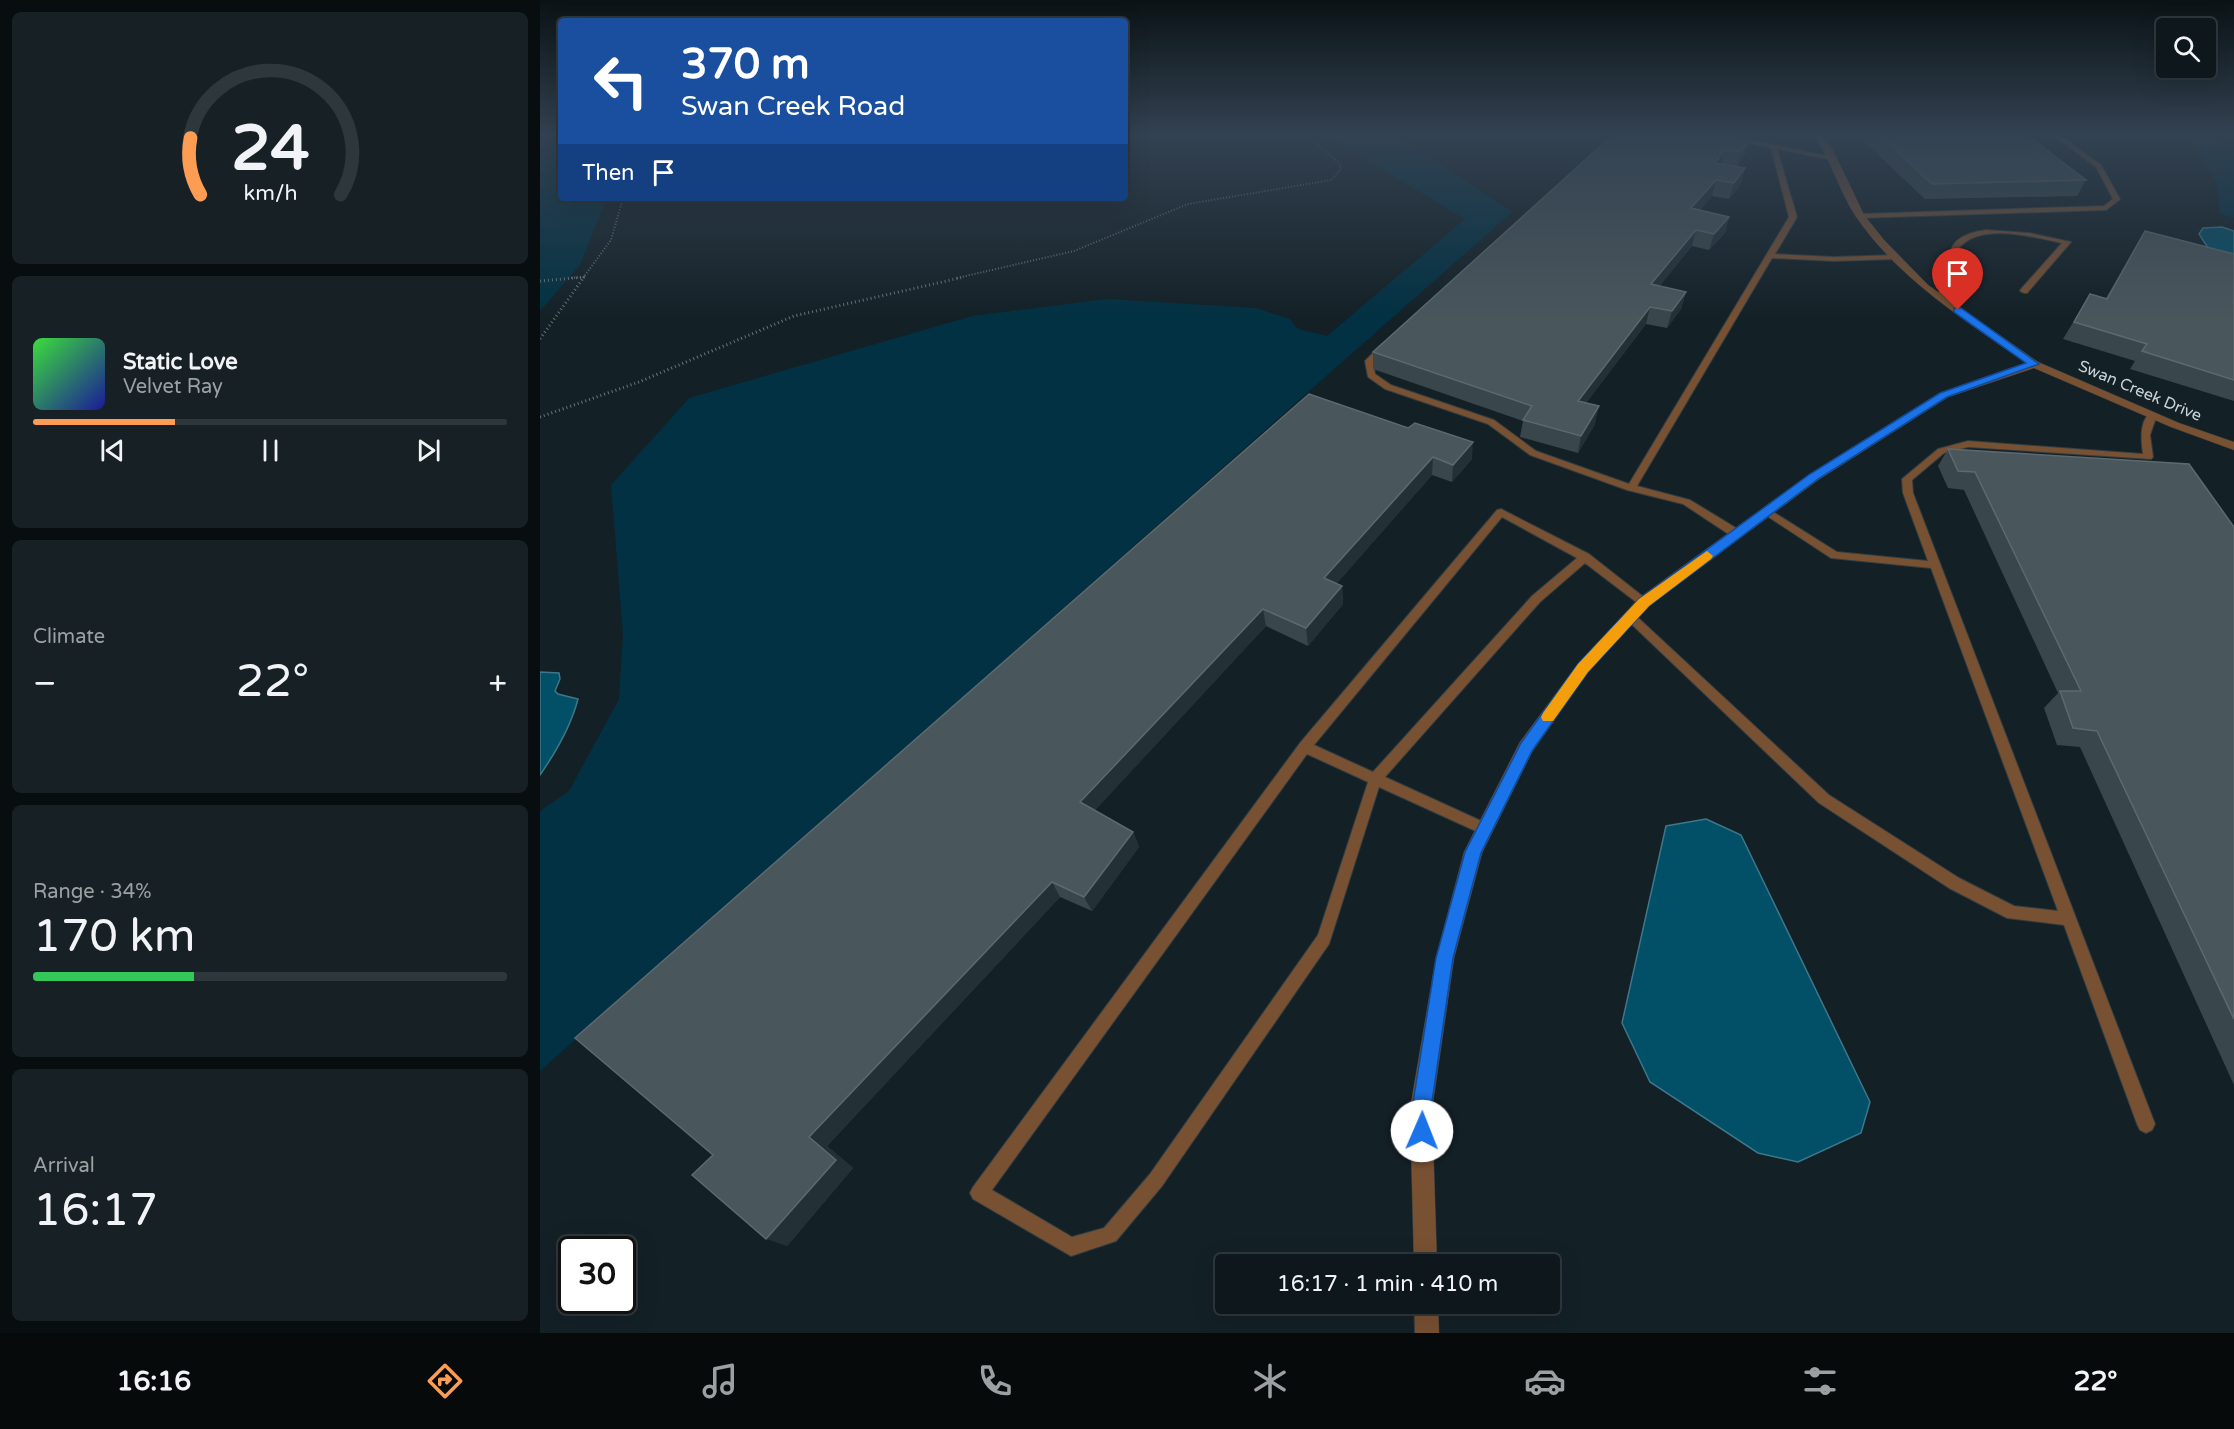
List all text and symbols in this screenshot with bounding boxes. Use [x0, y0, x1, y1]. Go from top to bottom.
map controls [2156, 18, 2216, 78]
button: search [2156, 18, 2216, 78]
text: 370 m [681, 39, 810, 90]
icon: left [582, 42, 660, 120]
text: Swan Creek Road [681, 90, 905, 123]
text: 24 [231, 112, 309, 187]
icon: arrive [647, 156, 680, 189]
text: Then [582, 160, 635, 186]
text: km/h [243, 180, 297, 206]
pin [1932, 248, 1983, 310]
icon: arrive [1941, 257, 1974, 290]
text: Static Love [123, 349, 238, 375]
street label: Swan Creek Drive [2075, 356, 2205, 426]
text: Velvet Ray [123, 375, 223, 399]
icon: previous [96, 434, 129, 467]
icon: pause [254, 434, 287, 467]
icon: next [412, 434, 445, 467]
text: Climate [33, 625, 105, 649]
text: 22° [236, 655, 309, 709]
text: − [33, 664, 57, 703]
text: + [488, 664, 507, 703]
text: Range · 34% [33, 880, 152, 904]
text: 170 km [33, 910, 195, 964]
position arrow [1390, 1099, 1454, 1163]
text: Arrival [33, 1154, 95, 1178]
text: 16:17 [33, 1184, 158, 1238]
speed limit sign: 30 [558, 1236, 636, 1314]
text: 16:17 · 1 min · 410 m [1277, 1271, 1498, 1297]
icon: directions [424, 1360, 466, 1402]
icon: music [699, 1360, 741, 1402]
icon: phone [974, 1360, 1016, 1402]
icon: climate [1249, 1360, 1291, 1402]
icon: car [1524, 1360, 1566, 1402]
icon: filters [1799, 1360, 1841, 1402]
text: 16:16 [116, 1365, 191, 1398]
text: 22° [2073, 1365, 2118, 1398]

